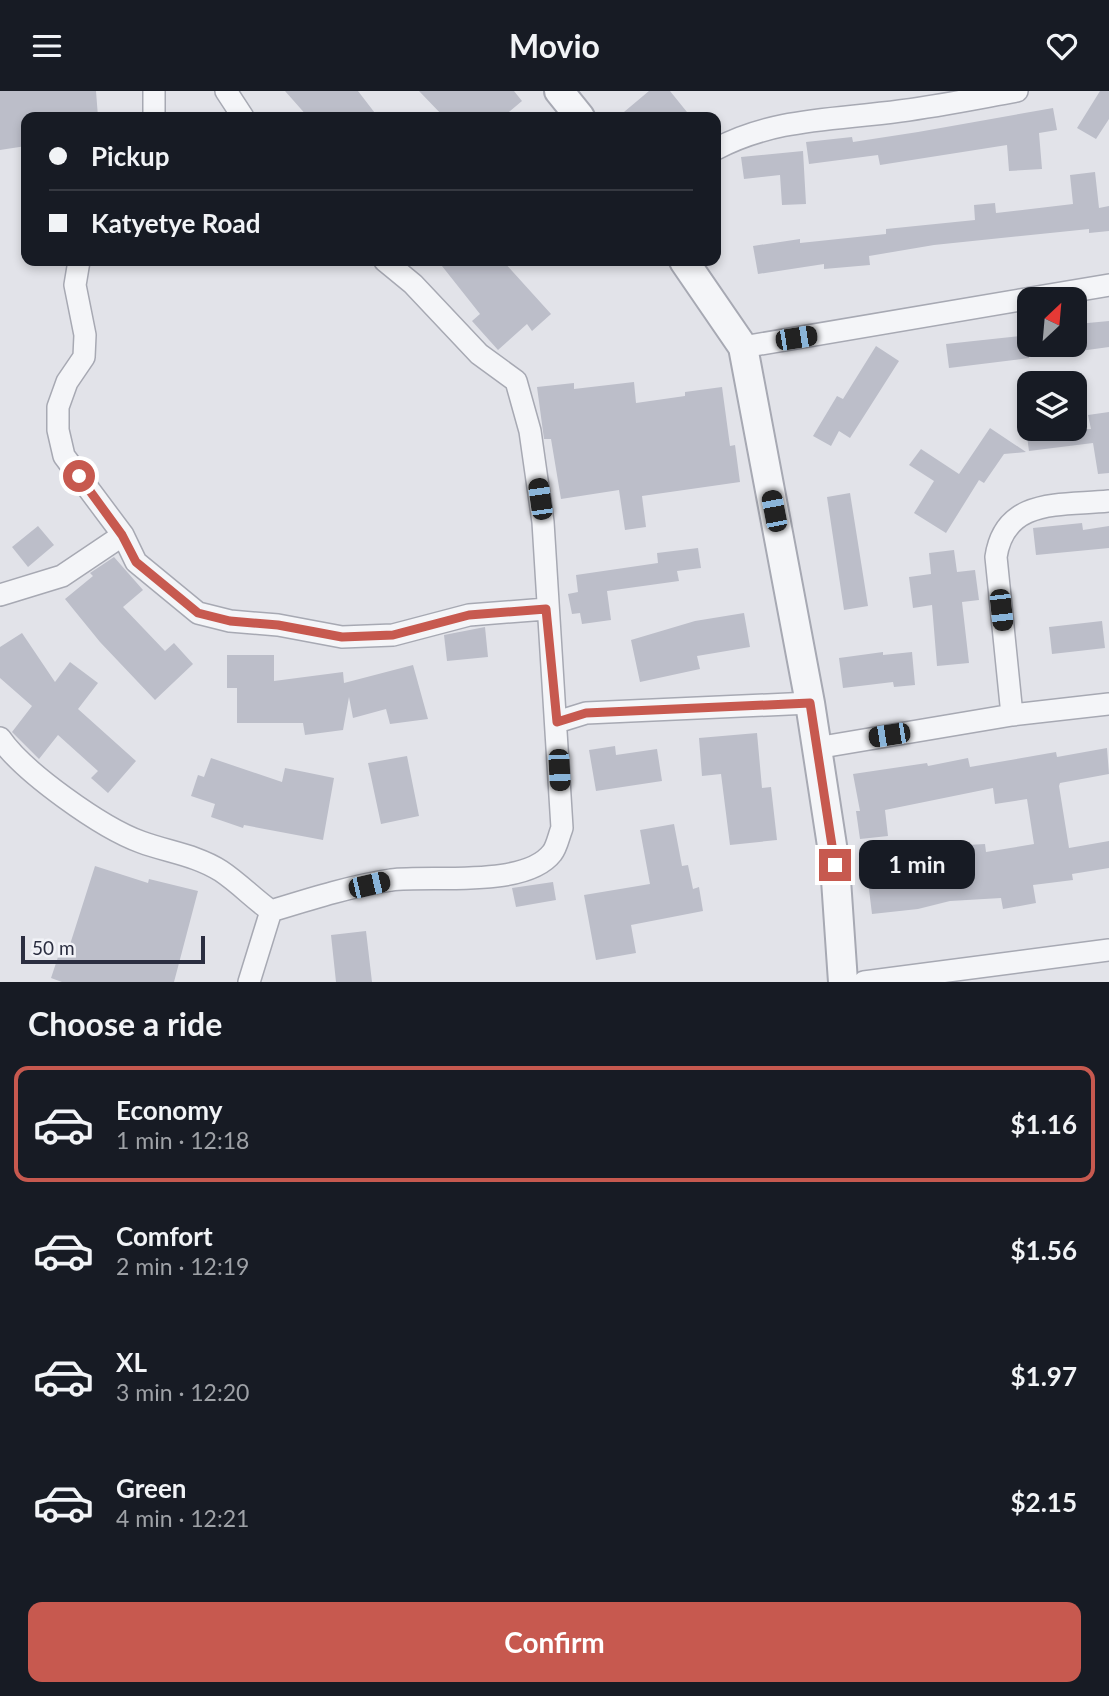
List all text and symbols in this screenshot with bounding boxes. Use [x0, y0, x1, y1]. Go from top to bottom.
text: Movio [509, 26, 600, 65]
icon: menu [28, 27, 66, 65]
icon: heart [1043, 27, 1081, 65]
text: Pickup [91, 140, 170, 172]
text: Katyetye Road [91, 207, 260, 239]
north arrow [1017, 287, 1087, 357]
map controls [1017, 287, 1087, 441]
car [774, 324, 819, 352]
button: layers [1017, 371, 1087, 441]
route start [63, 460, 95, 492]
car [527, 477, 554, 521]
car [760, 488, 789, 534]
car [989, 588, 1014, 632]
car [867, 721, 912, 749]
car [548, 748, 571, 792]
callout: 1 min [860, 841, 975, 889]
route end [819, 849, 851, 881]
text: 1 min [888, 850, 946, 878]
car [347, 870, 392, 900]
scale bar [21, 933, 205, 965]
text: 50 m [32, 936, 75, 959]
text: Choose a ride [28, 1004, 222, 1043]
icon: car [32, 1093, 95, 1156]
text: Economy [116, 1094, 222, 1126]
text: $1.16 [1011, 1108, 1077, 1140]
text: 1 min · 12:18 [116, 1126, 249, 1154]
icon: car [32, 1219, 95, 1282]
text: Comfort [116, 1220, 213, 1252]
text: $1.56 [1011, 1234, 1077, 1266]
text: 2 min · 12:19 [116, 1252, 249, 1280]
icon: car [32, 1345, 95, 1408]
text: XL [116, 1346, 147, 1378]
text: $1.97 [1011, 1360, 1077, 1392]
text: 3 min · 12:20 [116, 1378, 249, 1406]
icon: car [32, 1471, 95, 1534]
text: Green [116, 1472, 186, 1504]
text: $2.15 [1011, 1486, 1077, 1518]
text: 4 min · 12:21 [116, 1504, 249, 1532]
button: Confirm [28, 1602, 1081, 1682]

